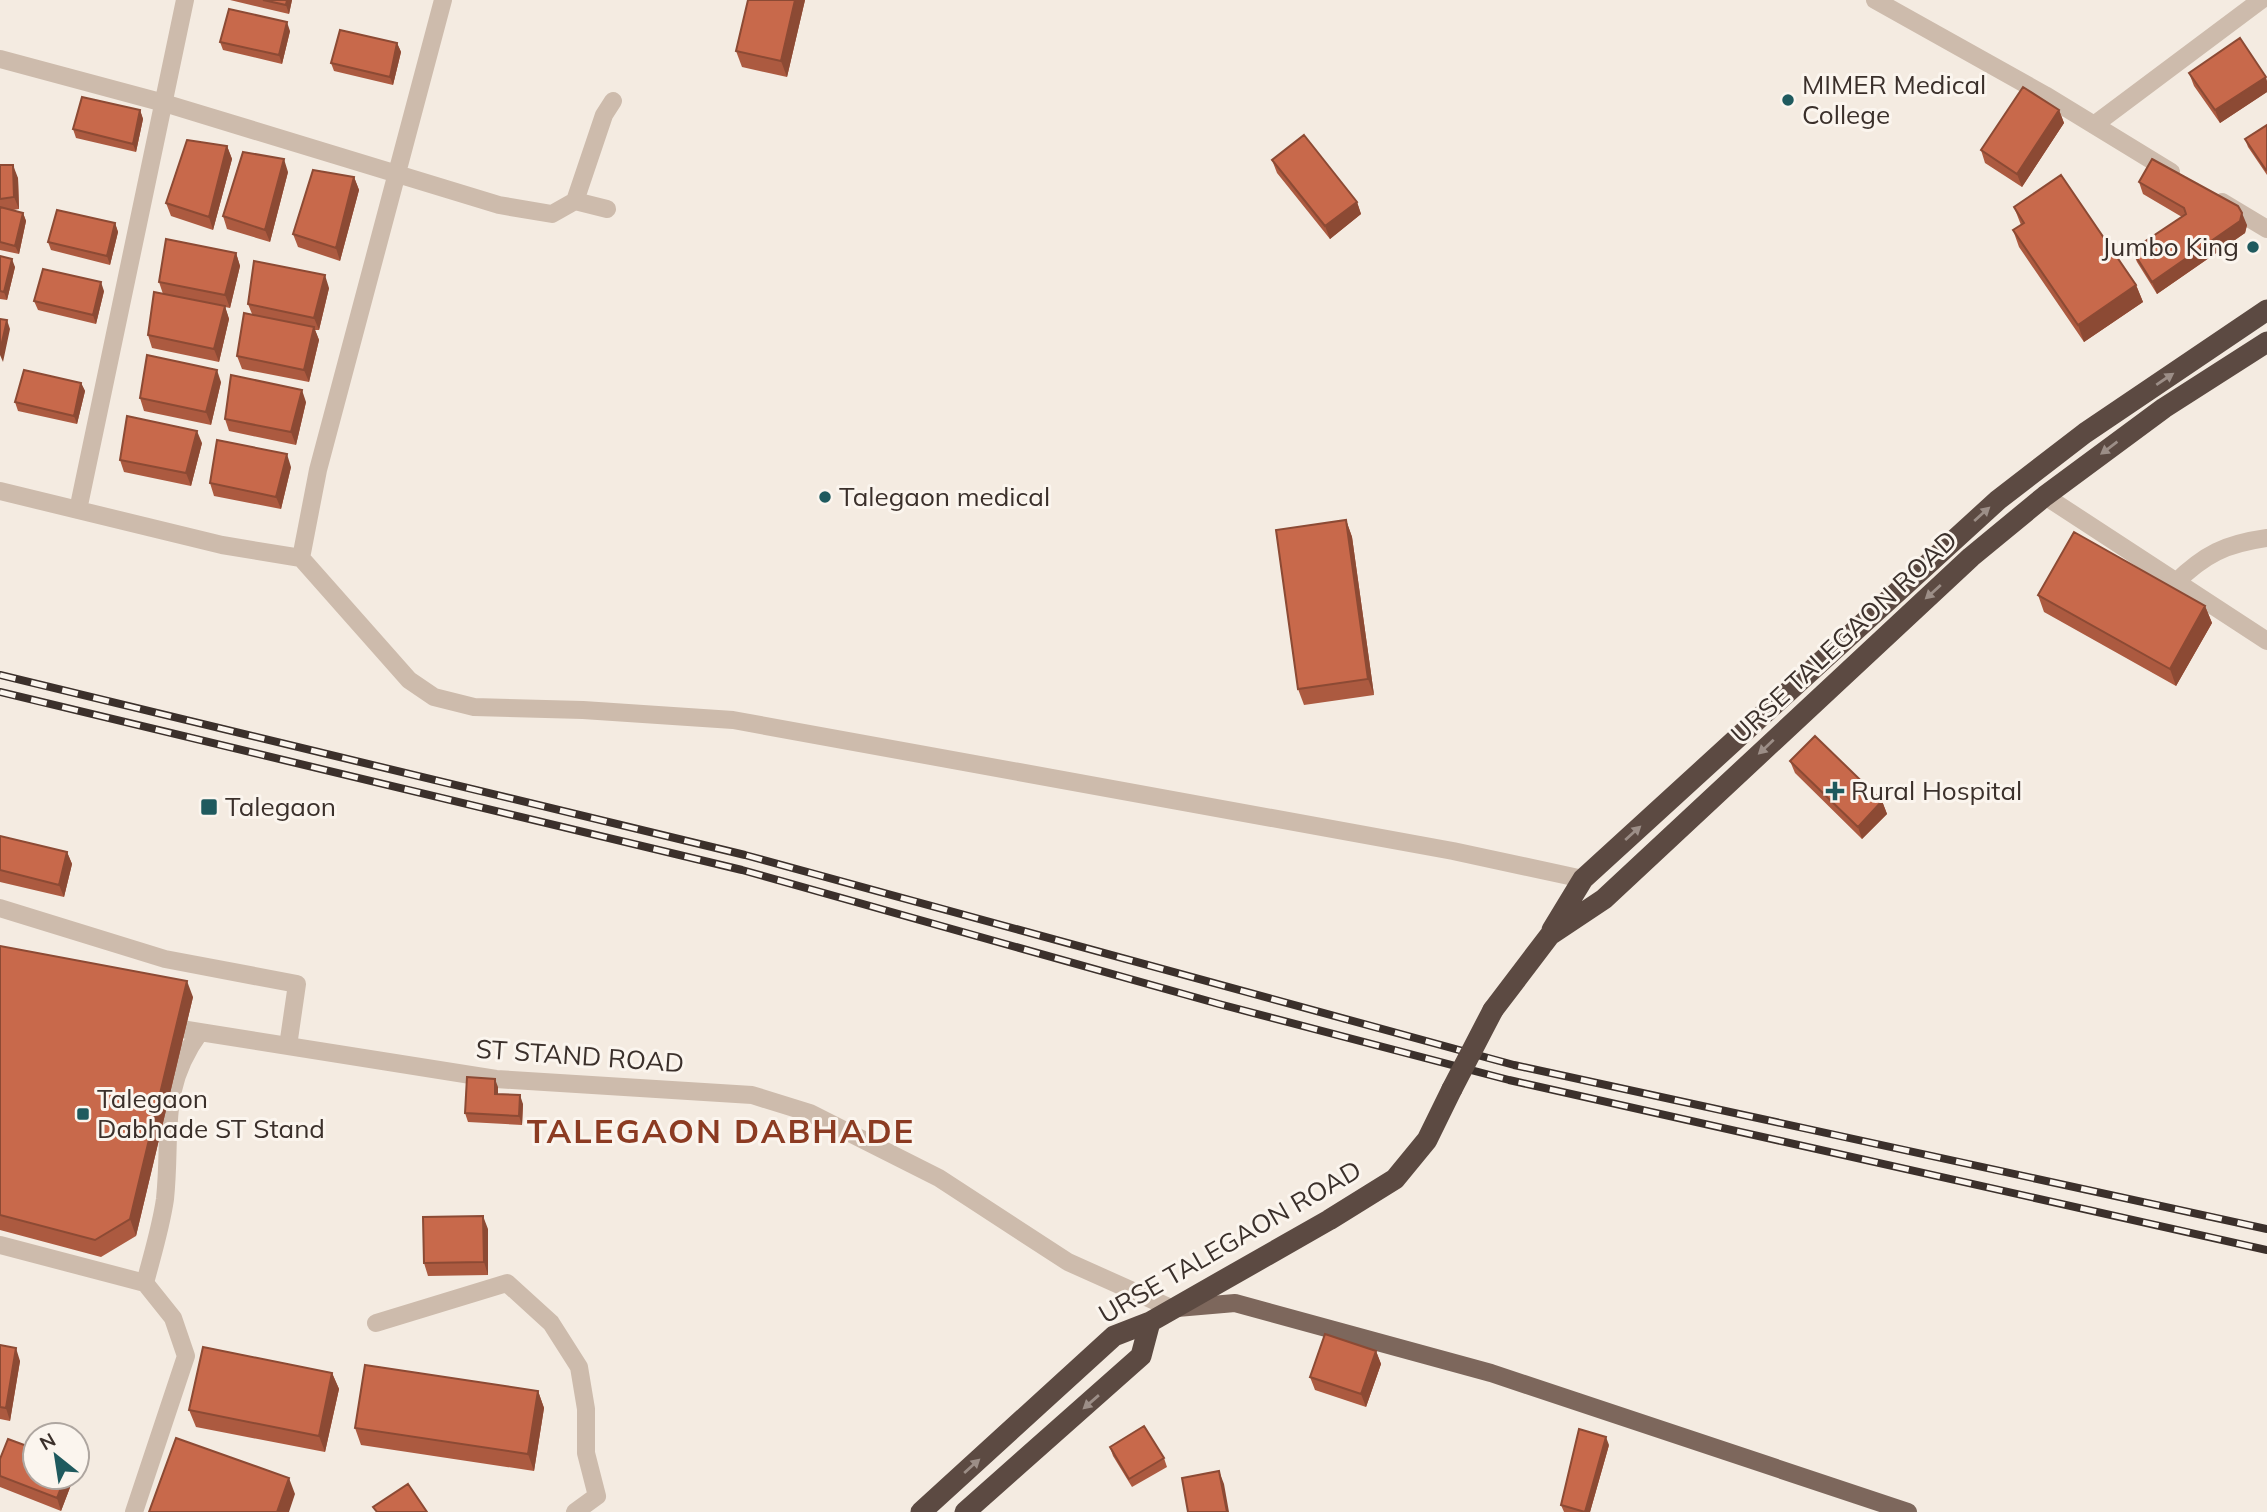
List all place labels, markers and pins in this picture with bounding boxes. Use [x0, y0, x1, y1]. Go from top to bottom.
place label: MIMER Medical College [1802, 68, 1986, 131]
marker: MIMER Medical College [1780, 92, 1796, 108]
place label: Jumbo King [2102, 230, 2239, 263]
marker: Jumbo King [2245, 239, 2261, 255]
place label: Talegaon medical [839, 480, 1050, 513]
marker: Talegaon medical [817, 489, 833, 505]
place label: Rural Hospital [1851, 774, 2022, 807]
marker: Rural Hospital [1825, 781, 1845, 801]
place label: Talegaon [225, 790, 336, 823]
marker: Talegaon [199, 797, 219, 817]
place label: Talegaon Dabhade ST Stand [97, 1082, 325, 1145]
marker: Talegaon Dabhade ST Stand [75, 1106, 91, 1122]

